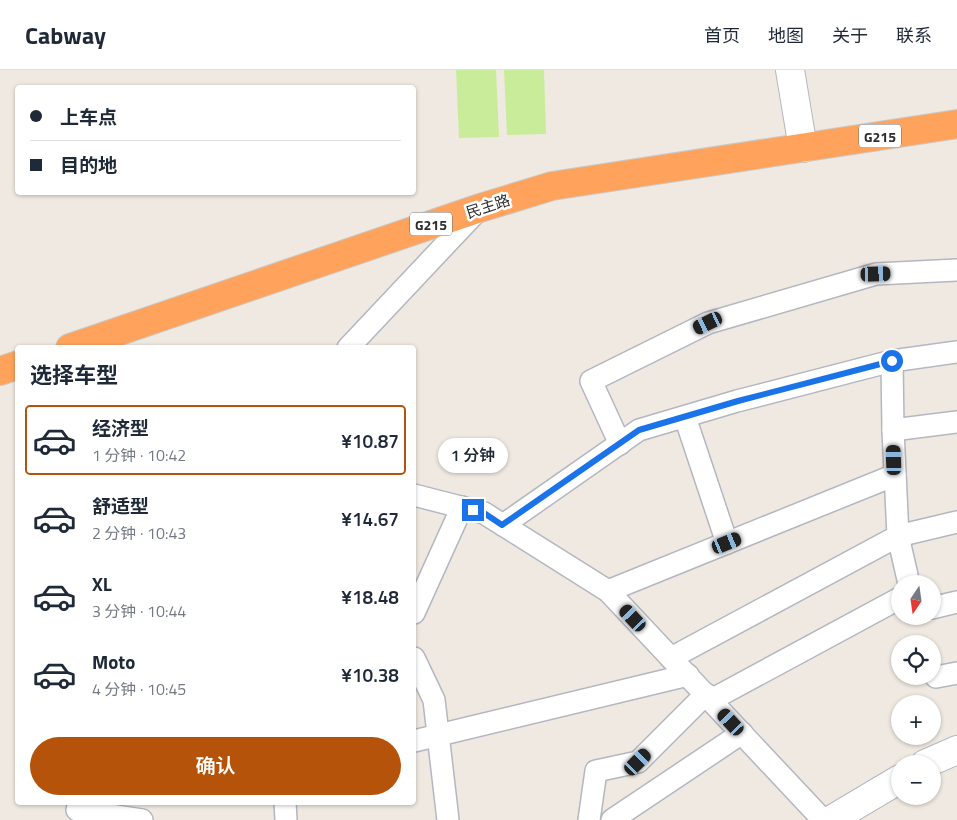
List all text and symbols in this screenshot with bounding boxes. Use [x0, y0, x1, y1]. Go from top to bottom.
text: Cabway [25, 17, 106, 53]
text: 首页 [704, 22, 740, 49]
text: 地图 [768, 22, 804, 49]
text: 关于 [832, 22, 868, 49]
text: 联系 [896, 22, 932, 49]
text: 上车点 [60, 102, 117, 131]
road number: G215 [859, 124, 901, 148]
text: 目的地 [60, 150, 117, 179]
street label: 民主路 [463, 188, 513, 224]
road number: G215 [410, 212, 452, 236]
car [860, 266, 891, 282]
car [691, 310, 724, 336]
route start [881, 350, 903, 372]
text: 选择车型 [30, 358, 118, 392]
text: 经济型 [92, 413, 149, 442]
icon: car [32, 418, 77, 463]
text: ¥10.87 [341, 426, 399, 455]
callout: 1 分钟 [438, 438, 508, 472]
text: 1 分钟 · 10:42 [92, 443, 186, 467]
text: 1 分钟 [451, 443, 495, 467]
car [885, 445, 902, 475]
text: 舒适型 [92, 491, 149, 520]
icon: car [32, 496, 77, 541]
route end [462, 499, 484, 521]
text: ¥14.67 [341, 504, 399, 533]
text: 2 分钟 · 10:43 [92, 521, 186, 545]
car [710, 530, 743, 556]
text: XL [92, 569, 112, 598]
icon: car [32, 574, 77, 619]
north arrow [891, 575, 941, 625]
map controls [891, 575, 941, 805]
text: ¥18.48 [341, 582, 399, 611]
text: 3 分钟 · 10:44 [92, 599, 186, 623]
car [617, 602, 648, 634]
button: locate [891, 635, 941, 685]
text: Moto [92, 647, 135, 676]
icon: car [32, 652, 77, 697]
text: ¥10.38 [341, 660, 399, 689]
text: 4 分钟 · 10:45 [92, 677, 186, 701]
button: + [891, 695, 941, 745]
car [715, 706, 746, 738]
button: 确认 [30, 737, 401, 795]
car [622, 746, 653, 778]
button: − [891, 755, 941, 805]

